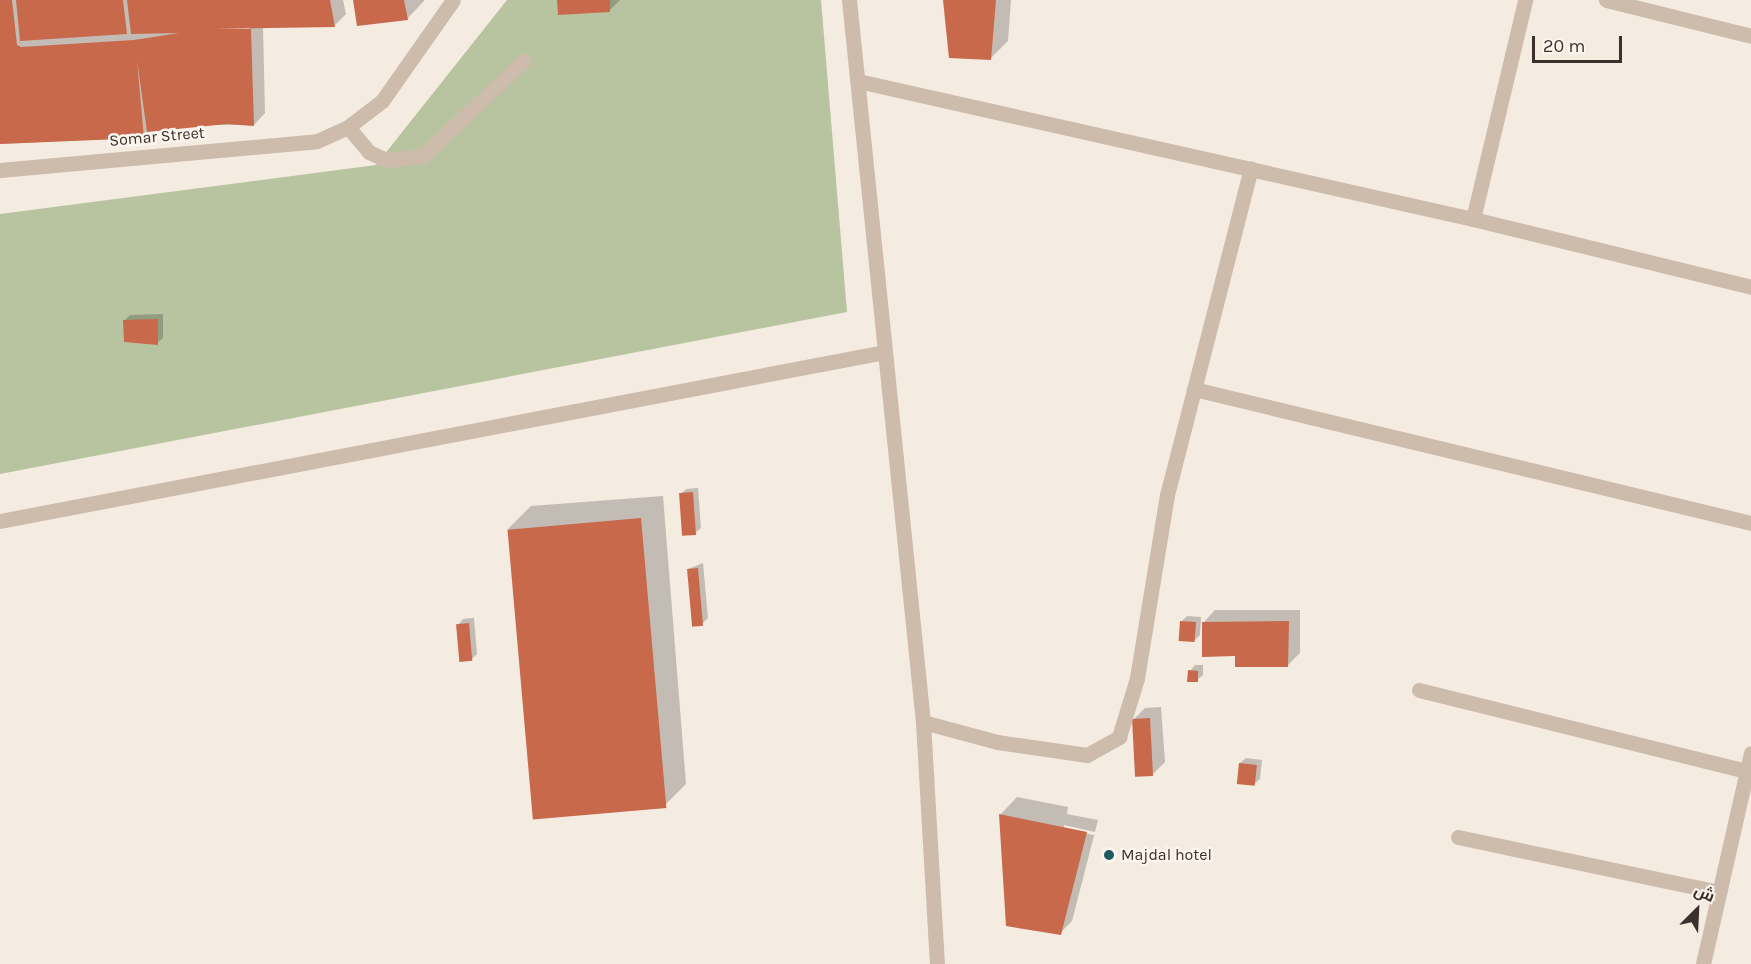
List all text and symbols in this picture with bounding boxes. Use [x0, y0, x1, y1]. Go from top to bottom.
scale bar [1535, 24, 1625, 62]
text: 20 m [1543, 35, 1585, 57]
street label: Somar Street [108, 123, 206, 151]
place label: Majdal hotel [1121, 845, 1212, 865]
marker: Majdal hotel [1102, 848, 1116, 862]
north arrow [1667, 880, 1727, 940]
text: ش [1691, 880, 1718, 906]

